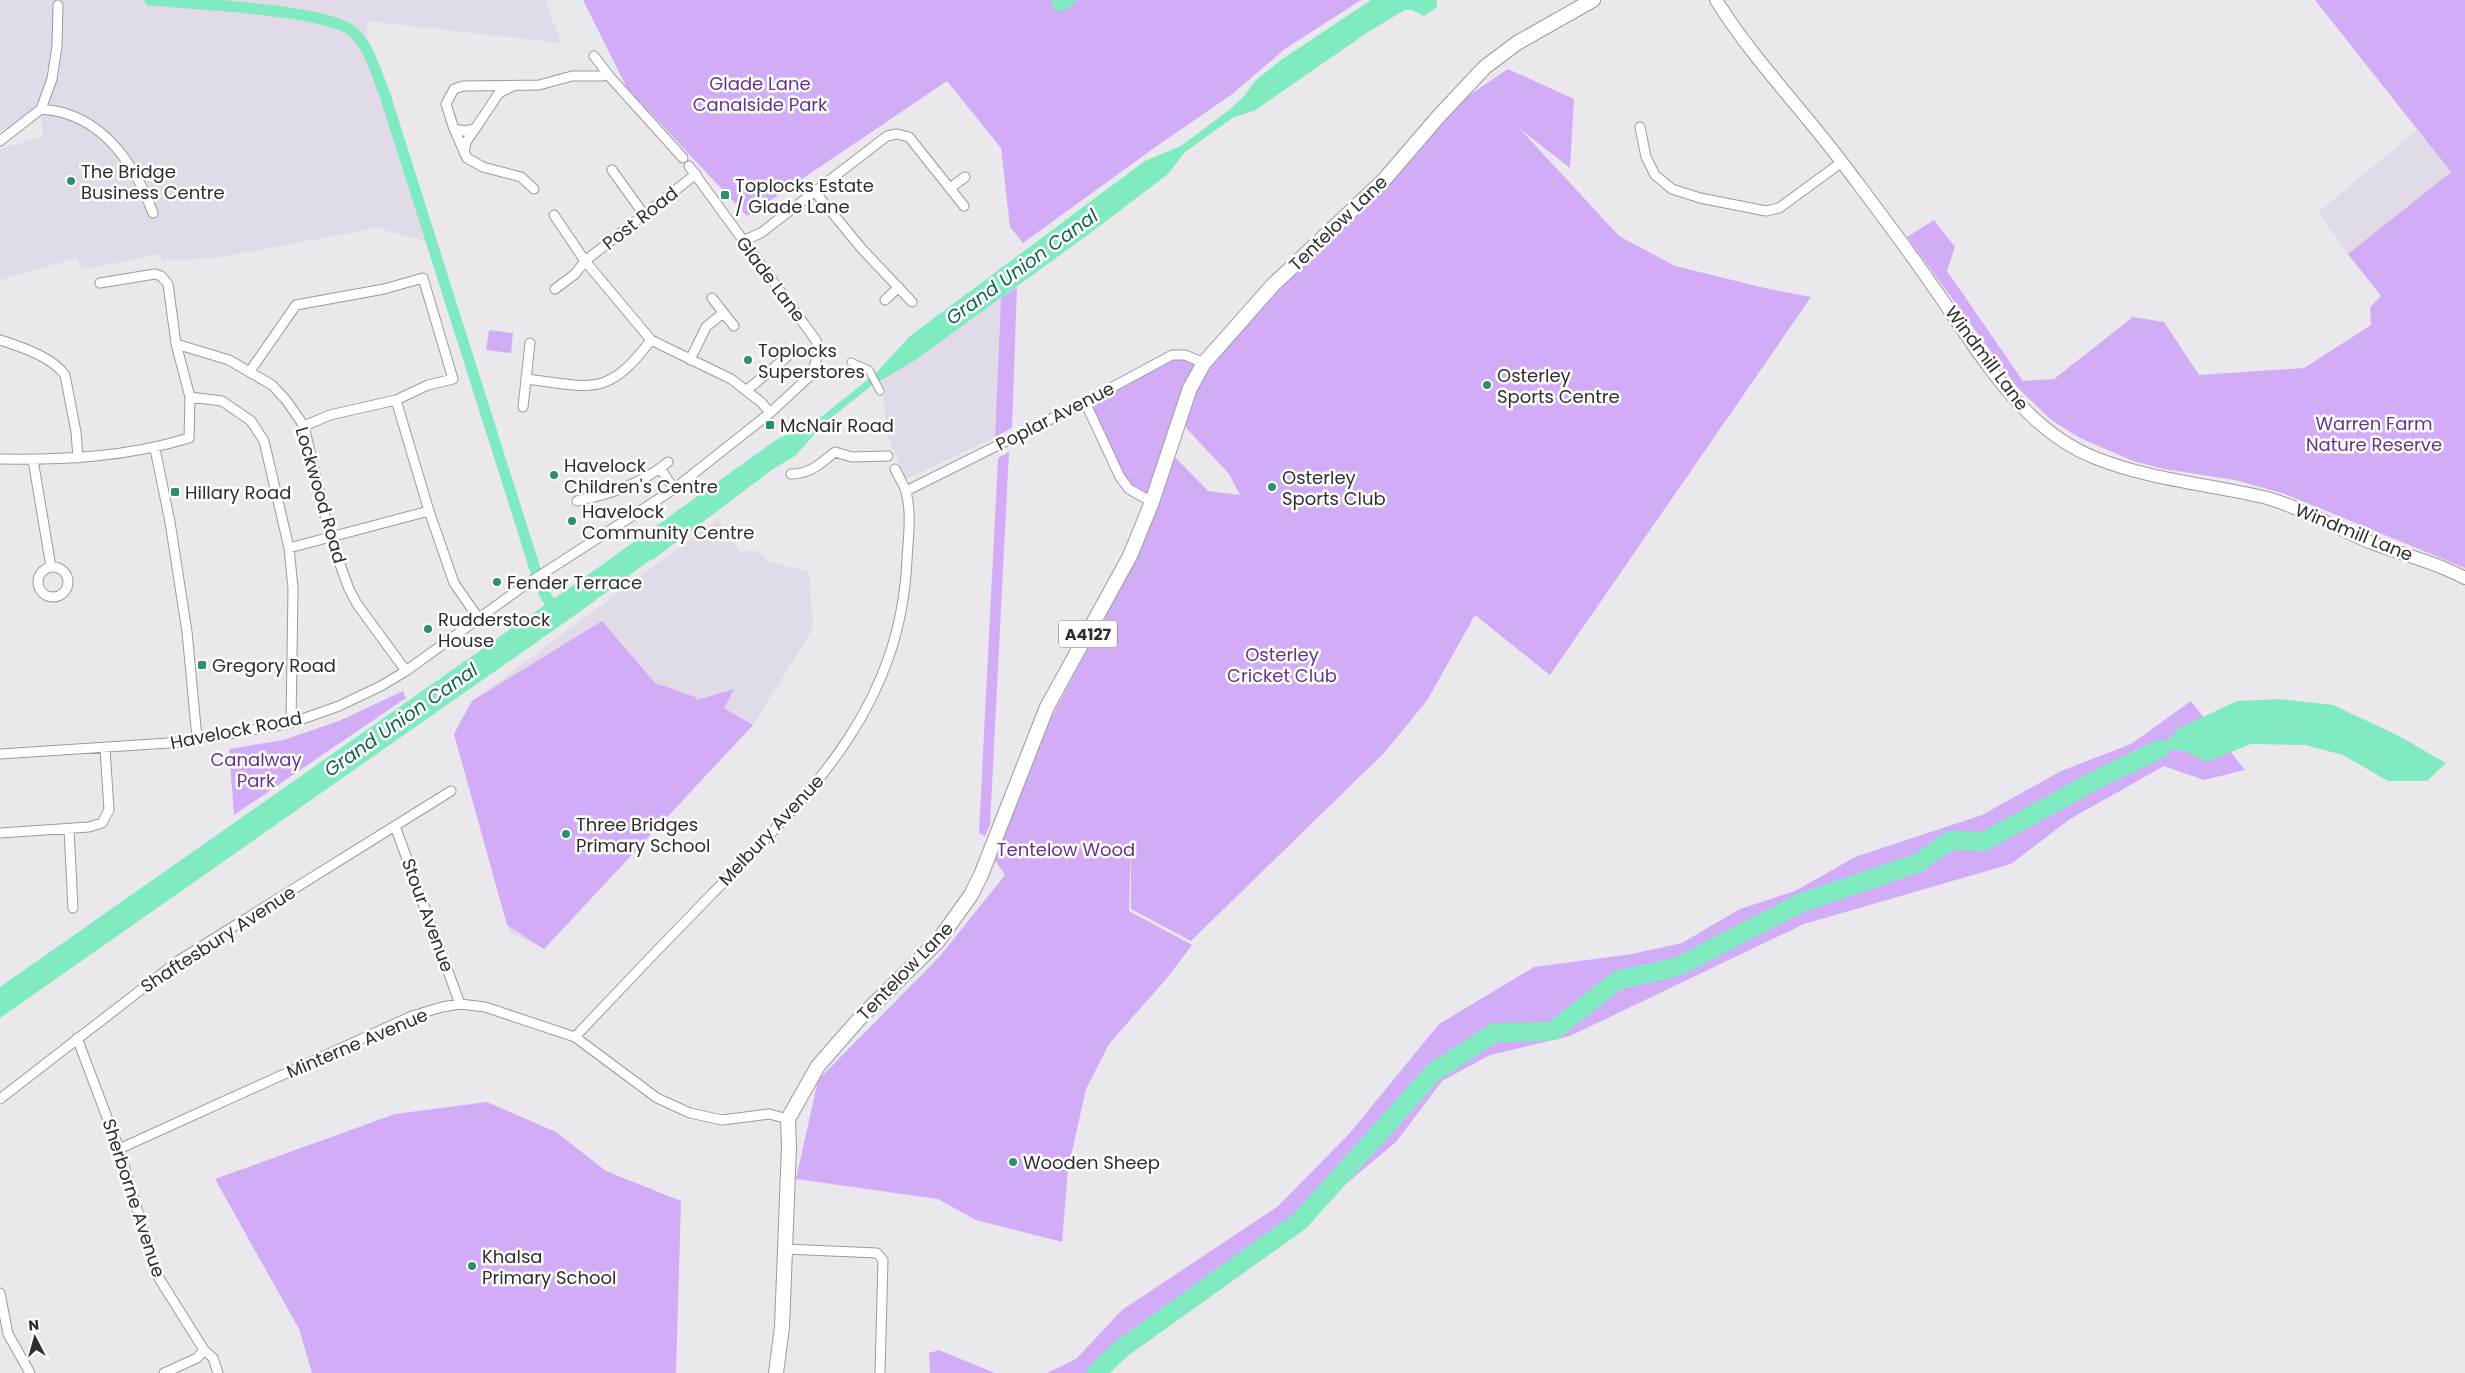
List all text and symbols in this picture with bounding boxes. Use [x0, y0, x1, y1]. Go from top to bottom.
park label: Glade Lane Canalside Park [693, 71, 828, 117]
place label: The Bridge Business Centre [81, 159, 225, 205]
street label: Tentelow Lane [1283, 169, 1393, 277]
place label: Toplocks Estate / Glade Lane [735, 173, 874, 219]
marker: The Bridge Business Centre [65, 175, 77, 187]
street label: Post Road [597, 181, 683, 255]
marker: Toplocks Estate / Glade Lane [719, 189, 731, 201]
water label: Grand Union Canal [940, 202, 1104, 331]
street label: Glade Lane [731, 231, 811, 327]
street label: Windmill Lane [1939, 301, 2035, 415]
place label: Toplocks Superstores [758, 338, 865, 384]
marker: Toplocks Superstores [742, 354, 754, 366]
place label: Osterley Sports Centre [1497, 363, 1620, 409]
street label: Poplar Avenue [991, 375, 1119, 457]
marker: Osterley Sports Centre [1481, 379, 1493, 391]
park label: Warren Farm Nature Reserve [2306, 411, 2442, 457]
place label: McNair Road [780, 413, 894, 438]
marker: McNair Road [764, 419, 776, 431]
street label: Lockwood Road [290, 424, 352, 566]
place label: Havelock Children's Centre [564, 453, 718, 499]
place label: Osterley Sports Club [1282, 465, 1386, 511]
marker: Havelock Children's Centre [548, 469, 560, 481]
place label: Hillary Road [185, 480, 291, 505]
marker: Osterley Sports Club [1266, 481, 1278, 493]
marker: Hillary Road [169, 486, 181, 498]
street label: Windmill Lane [2291, 497, 2417, 567]
place label: Havelock Community Centre [582, 499, 754, 545]
marker: Havelock Community Centre [566, 515, 578, 527]
place label: Fender Terrace [507, 570, 642, 595]
marker: Fender Terrace [491, 576, 503, 588]
place label: Rudderstock House [438, 607, 551, 653]
road number: A4127 [1059, 620, 1117, 648]
marker: Rudderstock House [422, 623, 434, 635]
park label: Osterley Cricket Club [1227, 642, 1337, 688]
place label: Gregory Road [212, 653, 336, 678]
water label: Grand Union Canal [319, 657, 484, 783]
marker: Gregory Road [196, 659, 208, 671]
street label: Havelock Road [168, 705, 304, 755]
park label: Canalway Park [210, 747, 302, 793]
street label: Melbury Avenue [713, 769, 829, 891]
place label: Three Bridges Primary School [576, 812, 710, 858]
marker: Three Bridges Primary School [560, 828, 572, 840]
park label: Tentelow Wood [997, 837, 1135, 862]
street label: Stour Avenue [396, 855, 460, 975]
street label: Shaftesbury Avenue [136, 879, 300, 999]
street label: Tentelow Lane [851, 916, 959, 1026]
street label: Minterne Avenue [283, 1002, 431, 1084]
street label: Sherborne Avenue [97, 1115, 171, 1281]
place label: Wooden Sheep [1023, 1150, 1160, 1175]
marker: Wooden Sheep [1007, 1156, 1019, 1168]
place label: Khalsa Primary School [482, 1244, 616, 1290]
marker: Khalsa Primary School [466, 1260, 478, 1272]
north arrow [10, 1313, 60, 1363]
text: N [27, 1315, 40, 1336]

